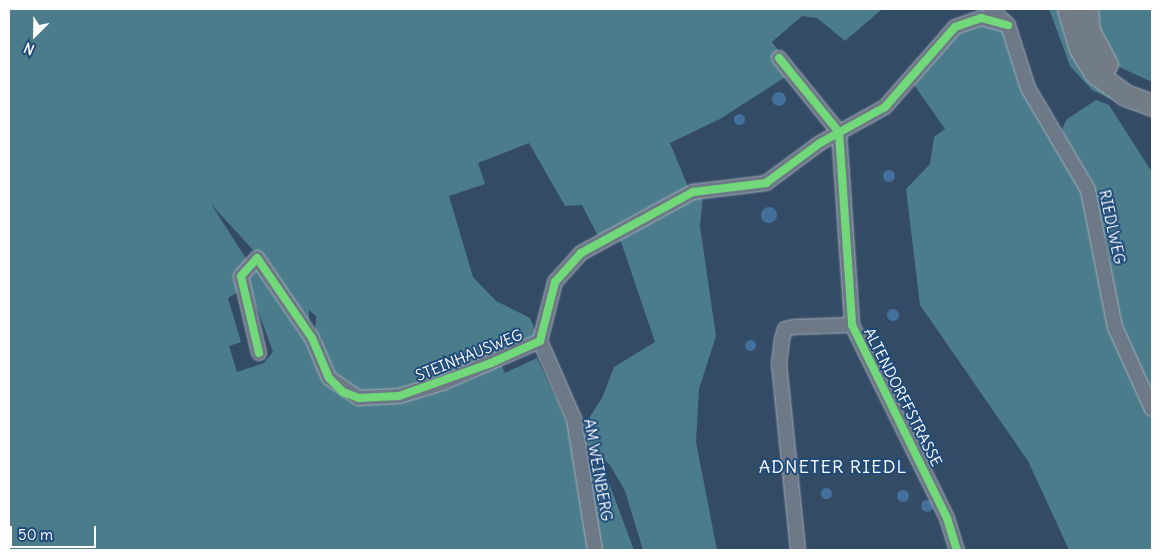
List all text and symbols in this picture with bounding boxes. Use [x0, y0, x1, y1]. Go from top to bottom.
north arrow [10, 10, 60, 60]
text: N [21, 39, 37, 59]
street label: RIEDLWEG [1095, 188, 1129, 266]
street label: STEINHAUSWEG [413, 325, 525, 385]
street label: ALTENDORFFSTRASSE [860, 325, 946, 469]
street label: AM WEINBERG [580, 417, 616, 523]
district label: ADNETER RIEDL [757, 456, 909, 478]
scale bar [12, 516, 99, 548]
text: 50 m [18, 525, 53, 544]

